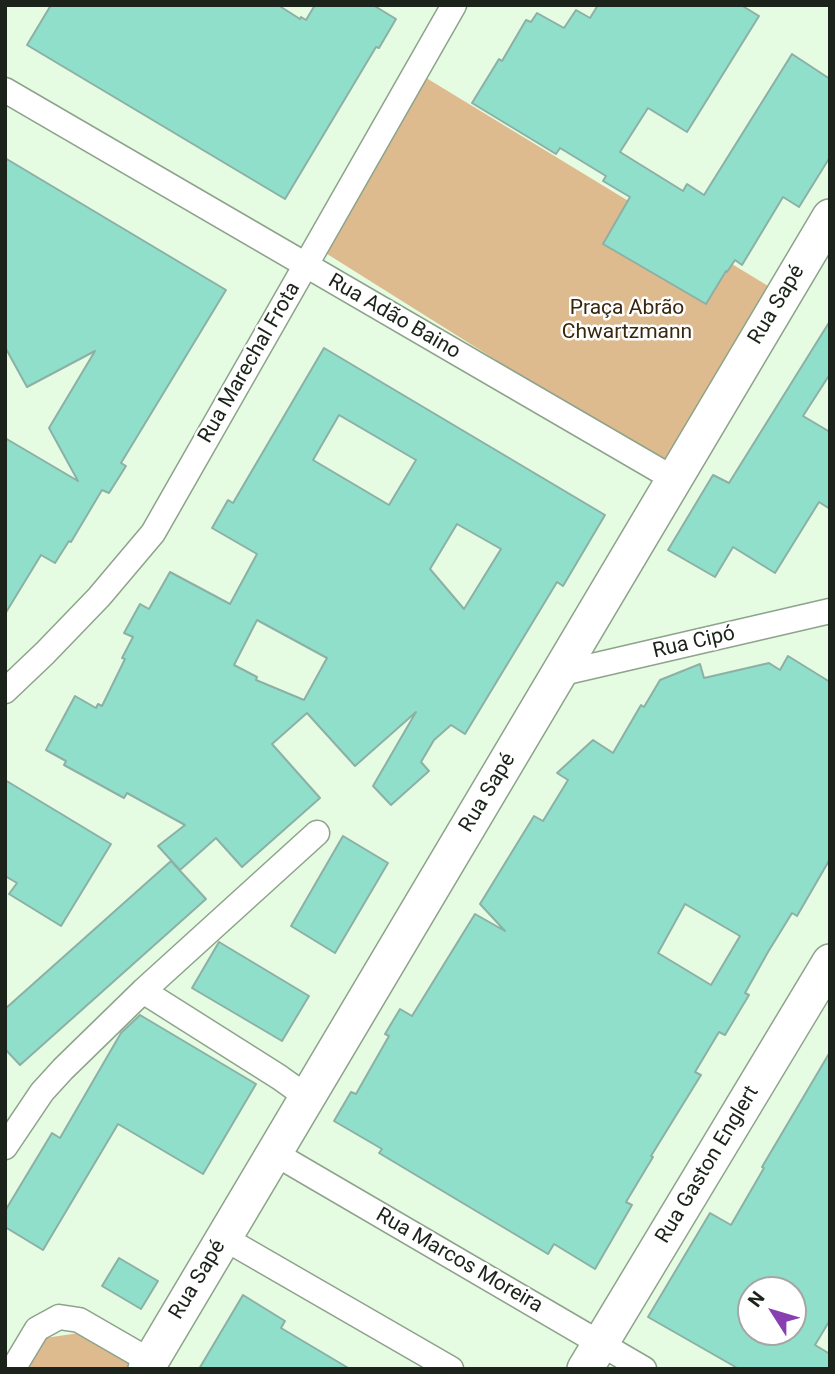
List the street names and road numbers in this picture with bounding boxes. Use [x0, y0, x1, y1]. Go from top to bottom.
street label: Rua Sapé [744, 261, 810, 349]
street label: Rua Adão Baino [323, 269, 465, 365]
street label: Rua Marechal Frota [194, 278, 306, 448]
street label: Rua Cipó [650, 621, 738, 665]
street label: Rua Sapé [455, 749, 521, 837]
street label: Rua Gaston Englert [651, 1082, 765, 1248]
street label: Rua Marcos Moreira [371, 1203, 547, 1319]
street label: Rua Sapé [165, 1236, 231, 1324]

